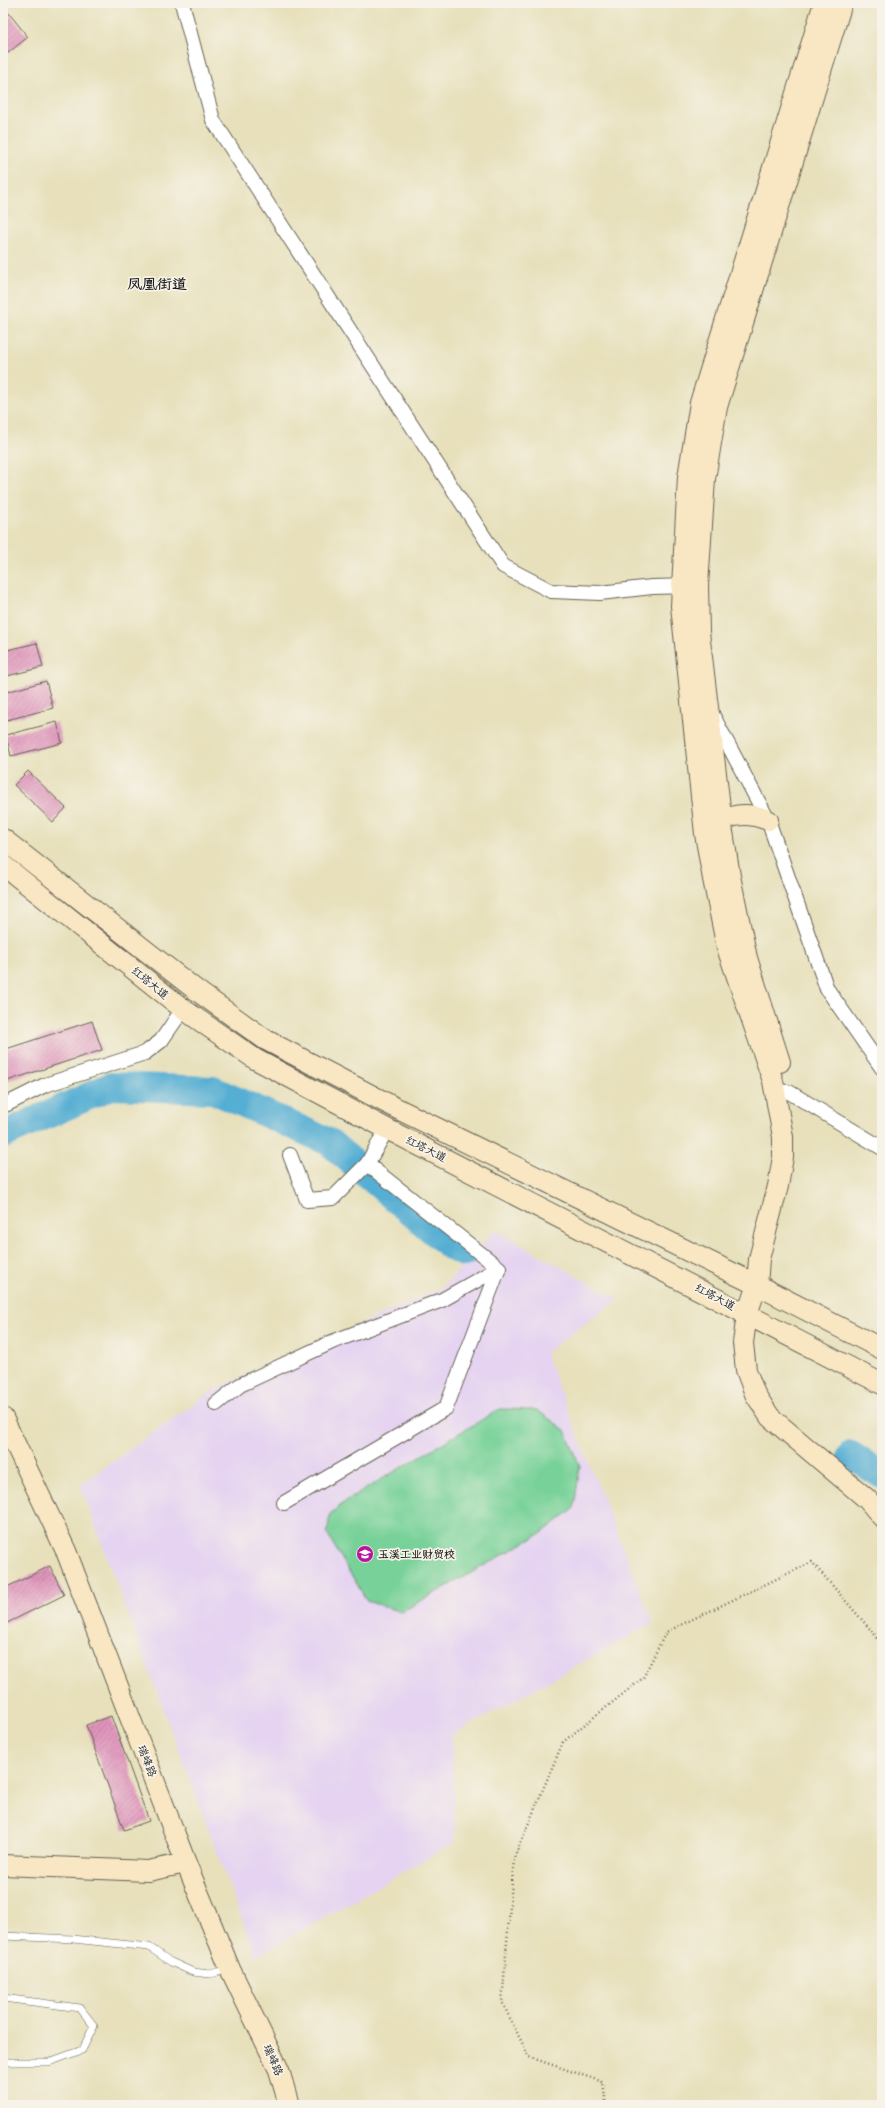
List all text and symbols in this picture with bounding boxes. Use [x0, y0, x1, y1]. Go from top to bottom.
district label: 凤凰街道 [127, 271, 187, 297]
street label: 红塔大道 [127, 962, 173, 1004]
street label: 红塔大道 [402, 1131, 450, 1167]
street label: 红塔大道 [691, 1278, 739, 1316]
school or university icon: 玉溪工业财贸校 [355, 1544, 375, 1564]
place label: 玉溪工业财贸校 [378, 1545, 455, 1564]
street label: 瑞峰路 [132, 1742, 162, 1780]
street label: 瑞峰路 [258, 2041, 288, 2079]

